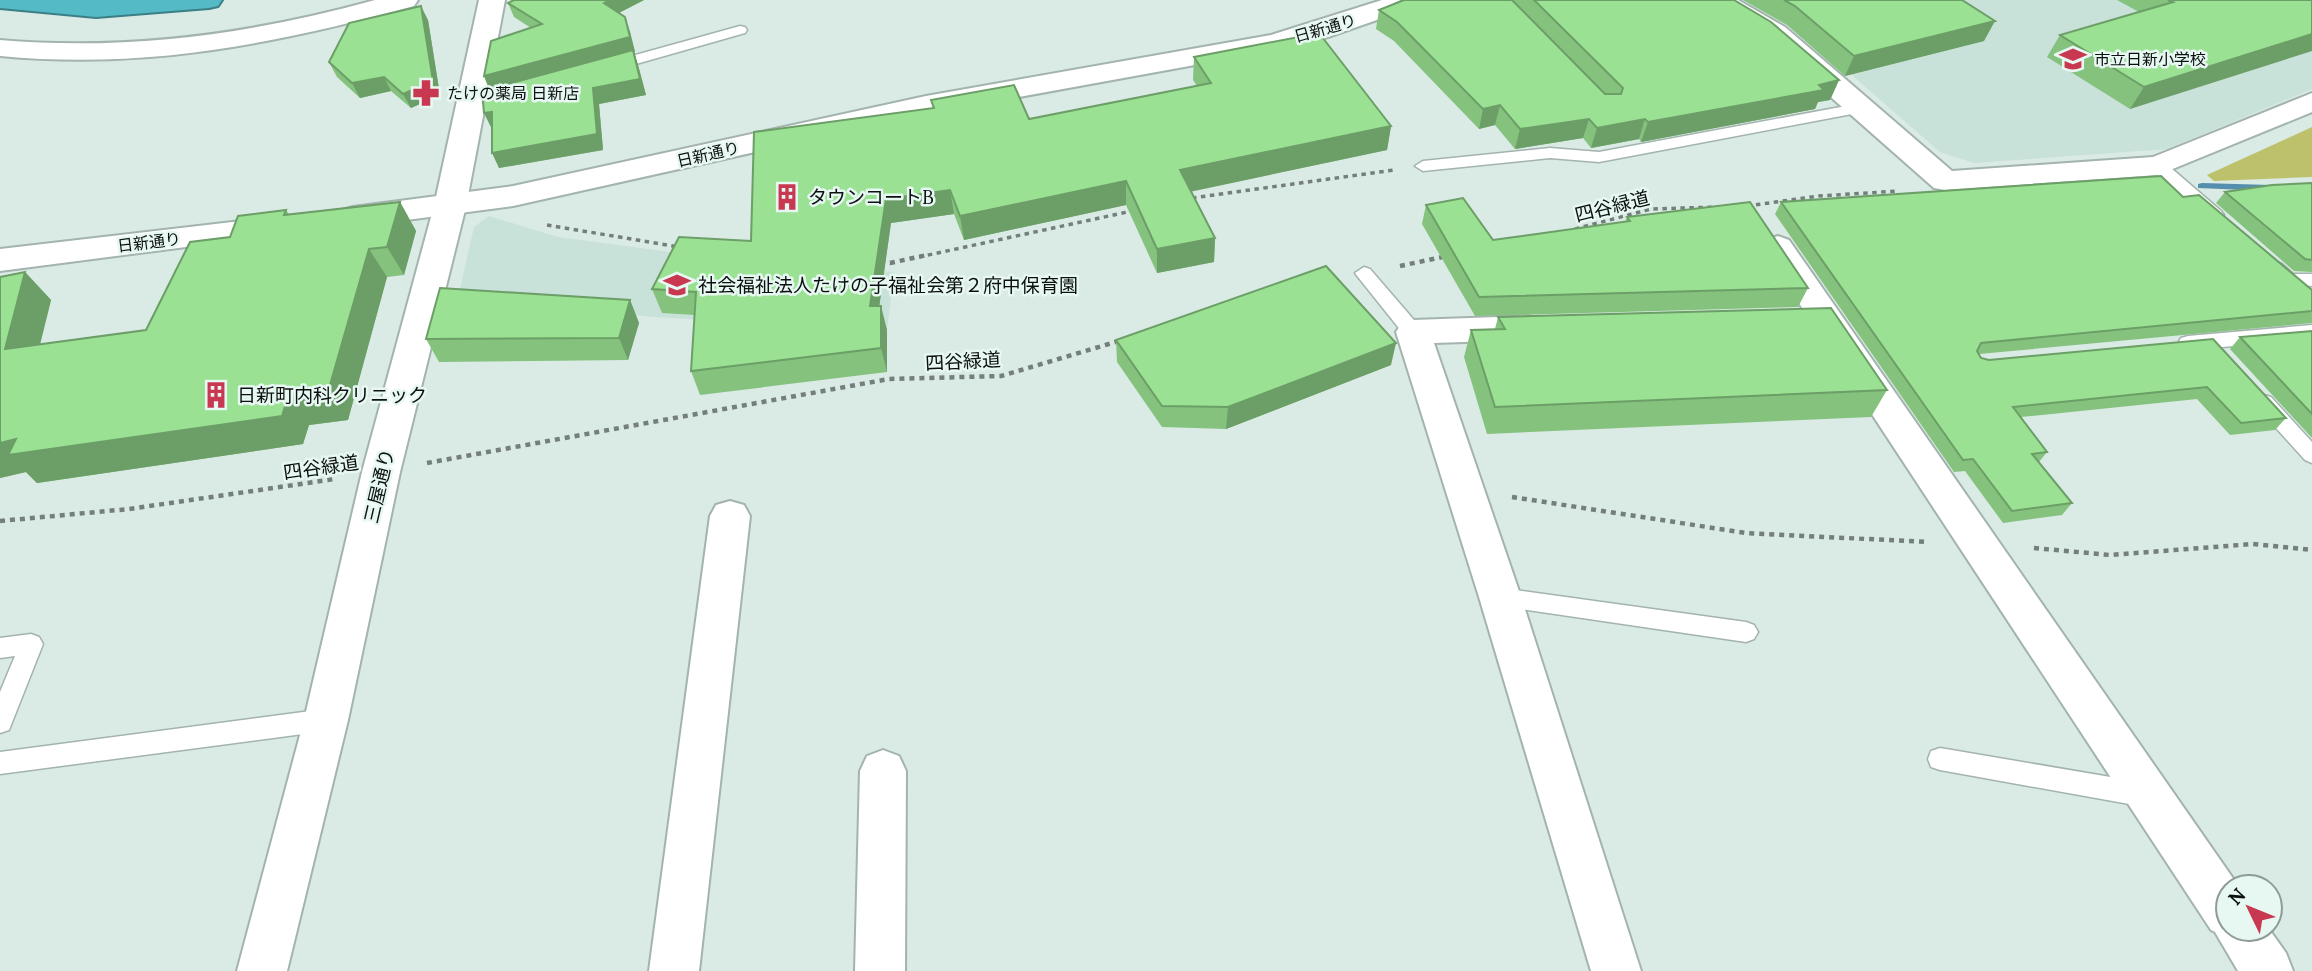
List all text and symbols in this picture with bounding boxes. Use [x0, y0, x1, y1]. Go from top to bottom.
street label: 日新通り [1291, 10, 1359, 46]
school or university icon: 市立日新小学校 [2058, 44, 2088, 74]
place label: 市立日新小学校 [2094, 49, 2206, 69]
pharmacy icon: たけの薬局 日新店 [411, 78, 441, 108]
place label: たけの薬局 日新店 [447, 83, 579, 103]
street label: 日新通り [675, 137, 741, 171]
building icon: タウンコートB [772, 182, 802, 212]
place label: タウンコートB [808, 185, 934, 209]
street label: 四谷緑道 [1572, 185, 1652, 227]
street label: 日新通り [116, 228, 182, 256]
school or university icon: 社会福祉法人たけの子福祉会第２府中保育園 [662, 270, 692, 300]
place label: 社会福祉法人たけの子福祉会第２府中保育園 [698, 273, 1078, 297]
street label: 四谷緑道 [924, 347, 1002, 375]
building icon: 日新町内科クリニック [201, 380, 231, 410]
place label: 日新町内科クリニック [237, 383, 427, 407]
street label: 三屋通り [359, 446, 399, 526]
street label: 四谷緑道 [282, 450, 360, 484]
north arrow [2214, 873, 2284, 943]
text: N [2223, 883, 2251, 910]

